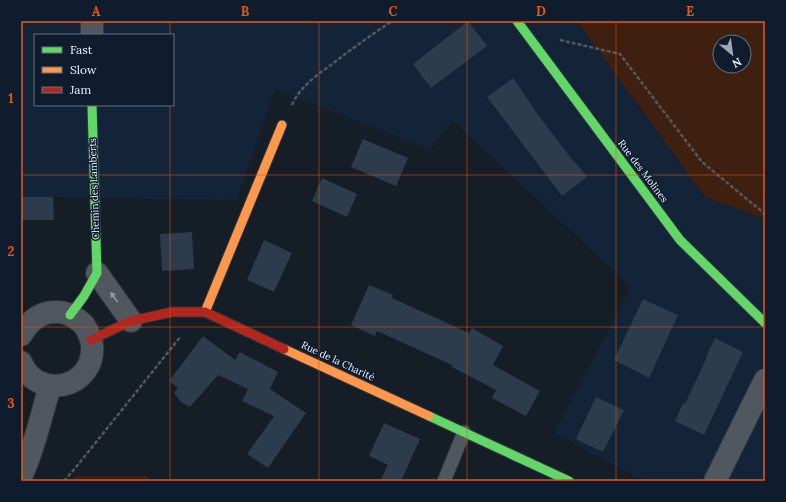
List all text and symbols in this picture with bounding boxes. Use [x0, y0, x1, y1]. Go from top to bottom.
text: A [92, 3, 101, 20]
text: B [241, 3, 250, 20]
text: C [389, 3, 398, 20]
text: D [536, 3, 546, 20]
text: E [686, 3, 694, 20]
legend [34, 34, 174, 106]
north arrow [712, 34, 752, 74]
text: Fast [70, 42, 93, 57]
text: N [729, 55, 744, 71]
text: Slow [70, 62, 97, 77]
text: Jam [69, 82, 91, 97]
text: 1 [8, 90, 14, 107]
street label: Rue des Molines [615, 137, 671, 205]
street label: Chemin des Lamberts [86, 138, 102, 240]
text: 2 [8, 243, 15, 260]
one-way arrow [110, 292, 118, 302]
street label: Rue de la Charité [299, 338, 377, 384]
text: 3 [7, 395, 15, 412]

